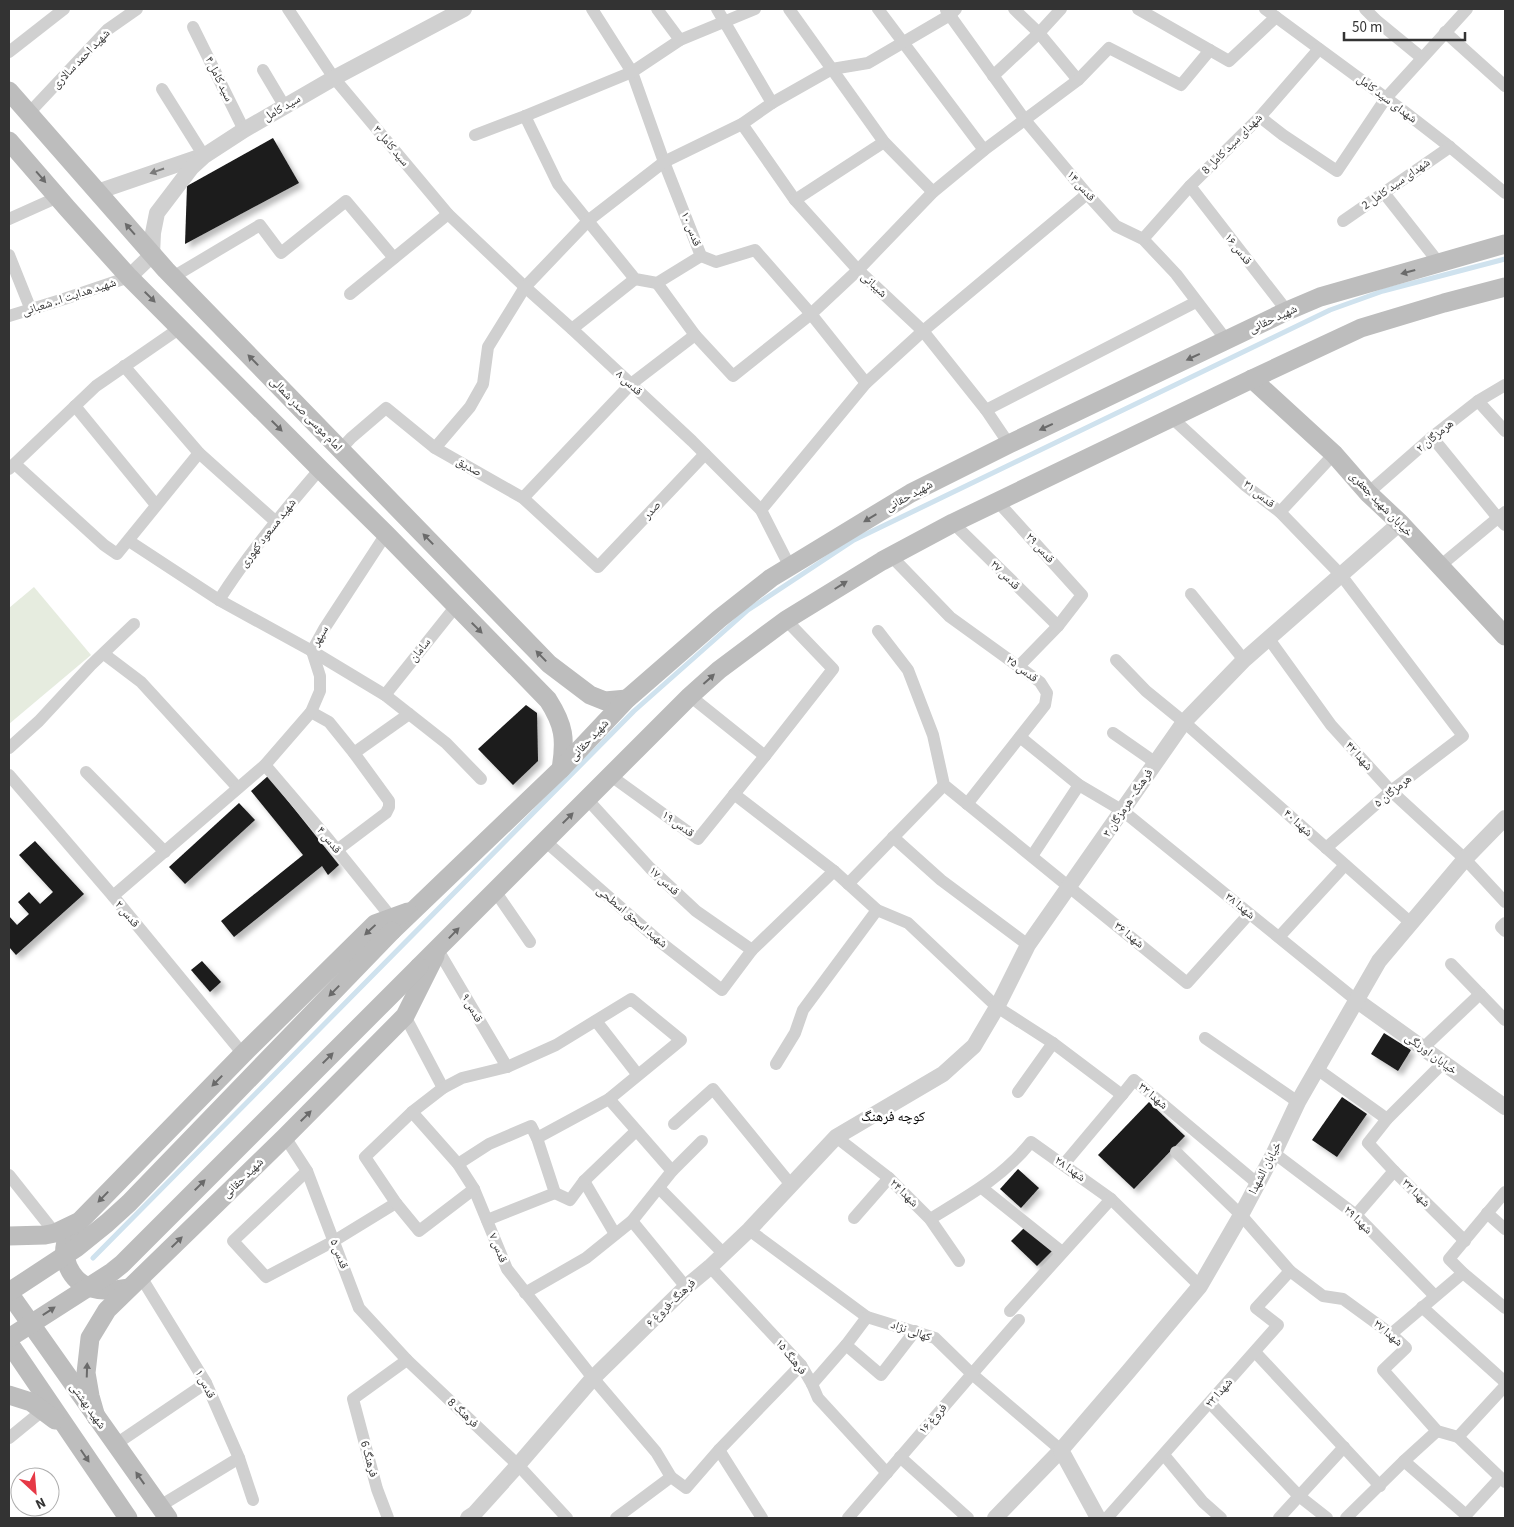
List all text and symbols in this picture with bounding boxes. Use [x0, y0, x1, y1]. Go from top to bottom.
scale bar [1344, 10, 1465, 42]
text: 50 m [1352, 17, 1382, 38]
street label: شهید احمد سالاری [48, 25, 114, 93]
street label: سید کامل ۴ [201, 53, 237, 105]
street label: شهدای سید کامل [1353, 71, 1421, 127]
street label: سید کامل [260, 90, 304, 126]
street label: شهدای سید کامل 8 [1198, 110, 1266, 178]
street label: سید کامل ۳ [369, 122, 413, 170]
street label: شهدای سید کامل 2 [1358, 154, 1434, 214]
street label: قدس ۱۴ [1063, 167, 1099, 205]
one-way arrow [150, 168, 165, 176]
one-way arrow [35, 171, 46, 184]
street label: قدس ۱۰ [676, 209, 706, 249]
one-way arrow [124, 224, 136, 236]
street label: قدس ۱۶ [1220, 230, 1256, 268]
street label: شیبانی [857, 268, 891, 302]
one-way arrow [1400, 268, 1415, 276]
street label: شهید هدایت ا.. شعبانی [20, 274, 118, 320]
one-way arrow [144, 291, 156, 303]
street label: شهید حقانی [1246, 300, 1300, 338]
one-way arrow [1185, 353, 1200, 362]
one-way arrow [248, 354, 260, 366]
street label: قدس ۸ [612, 366, 646, 400]
street label: امام موسی صدر شمالی [266, 373, 346, 455]
street label: هرمزگان ۲ [1413, 415, 1457, 457]
one-way arrow [270, 419, 282, 431]
one-way arrow [1039, 423, 1053, 431]
street label: صدیق [453, 453, 485, 481]
street label: خیابان شهید جعفری [1345, 467, 1417, 541]
street label: شهید حقانی [882, 476, 936, 516]
street label: قدس ۳۱ [1240, 476, 1278, 512]
street label: شهید مسعود کهوری [236, 495, 300, 571]
street label: صدر [638, 497, 665, 524]
one-way arrow [864, 513, 877, 522]
street label: قدس ۲۹ [1022, 529, 1058, 567]
one-way arrow [422, 534, 434, 546]
street label: قدس ۲۷ [986, 556, 1024, 594]
one-way arrow [835, 581, 848, 590]
street label: سپهر [307, 622, 333, 651]
one-way arrow [471, 622, 483, 634]
street label: سامان [405, 634, 435, 666]
one-way arrow [535, 650, 547, 662]
street label: قدس ۲۵ [1002, 651, 1042, 687]
one-way arrow [702, 673, 714, 685]
street label: شهید حقانی [565, 715, 613, 765]
street label: شهدا ۴۲ [1341, 738, 1377, 774]
street label: فرهنگ- هرمزگان ۳ [1099, 765, 1157, 841]
street label: هرمزگان ۵ [1371, 771, 1415, 811]
street label: شهدا ۴۰ [1280, 805, 1316, 841]
street label: قدس ۱۹ [658, 807, 698, 841]
one-way arrow [562, 812, 574, 824]
street label: قدس ۴ [313, 823, 345, 857]
street label: قدس ۱۷ [645, 862, 683, 900]
street label: شهید اسحق اسطحی [593, 882, 671, 952]
street label: شهدا ۳۸ [1221, 889, 1259, 923]
street label: قدس ۲ [111, 897, 143, 931]
street label: شهدا ۳۶ [1110, 918, 1148, 952]
one-way arrow [364, 924, 376, 936]
one-way arrow [448, 927, 460, 939]
one-way arrow [328, 985, 340, 997]
street label: قدس ۹ [457, 990, 487, 1026]
street label: خیابان اورنگی [1401, 1029, 1461, 1079]
one-way arrow [322, 1052, 334, 1064]
one-way arrow [211, 1074, 223, 1086]
street label: شهدا ۳۲ [1134, 1078, 1172, 1114]
district label: کوچه فرهنگ [861, 1107, 925, 1127]
one-way arrow [300, 1110, 312, 1122]
street label: خیابان الشهدا [1244, 1138, 1286, 1197]
street label: شهدا ۲۸ [1051, 1152, 1089, 1186]
street label: شهید حقانی [218, 1154, 268, 1202]
street label: شهدا ۲۴ [886, 1175, 922, 1211]
street label: شهدا ۳۳ [1398, 1175, 1434, 1211]
one-way arrow [194, 1179, 206, 1191]
one-way arrow [97, 1191, 109, 1203]
street label: شهدا ۲۹ [1340, 1202, 1376, 1238]
street label: قدس ۷ [484, 1231, 512, 1265]
one-way arrow [171, 1236, 183, 1248]
street label: قدس ۵ [326, 1237, 352, 1271]
street label: فرهنگ-فروغ ۶ [642, 1275, 700, 1331]
one-way arrow [43, 1306, 56, 1316]
street label: شهدا ۲۷ [1369, 1315, 1407, 1351]
street label: کهالی نژاد [888, 1316, 934, 1346]
street label: فرهنگ ۱۵ [771, 1335, 811, 1379]
one-way arrow [84, 1361, 92, 1377]
street label: قدس ۱ [190, 1366, 220, 1402]
street label: شهدا ۲۳ [1201, 1374, 1237, 1411]
street label: شهید بهشتی [66, 1379, 110, 1433]
street label: فرهنگ 8 [444, 1394, 482, 1432]
street label: فروغ ۱۶ [915, 1400, 951, 1438]
street label: فرهنگ 6 [356, 1439, 382, 1479]
one-way arrow [81, 1449, 90, 1463]
north arrow [10, 1467, 60, 1517]
one-way arrow [135, 1472, 145, 1485]
text: N [32, 1492, 49, 1514]

